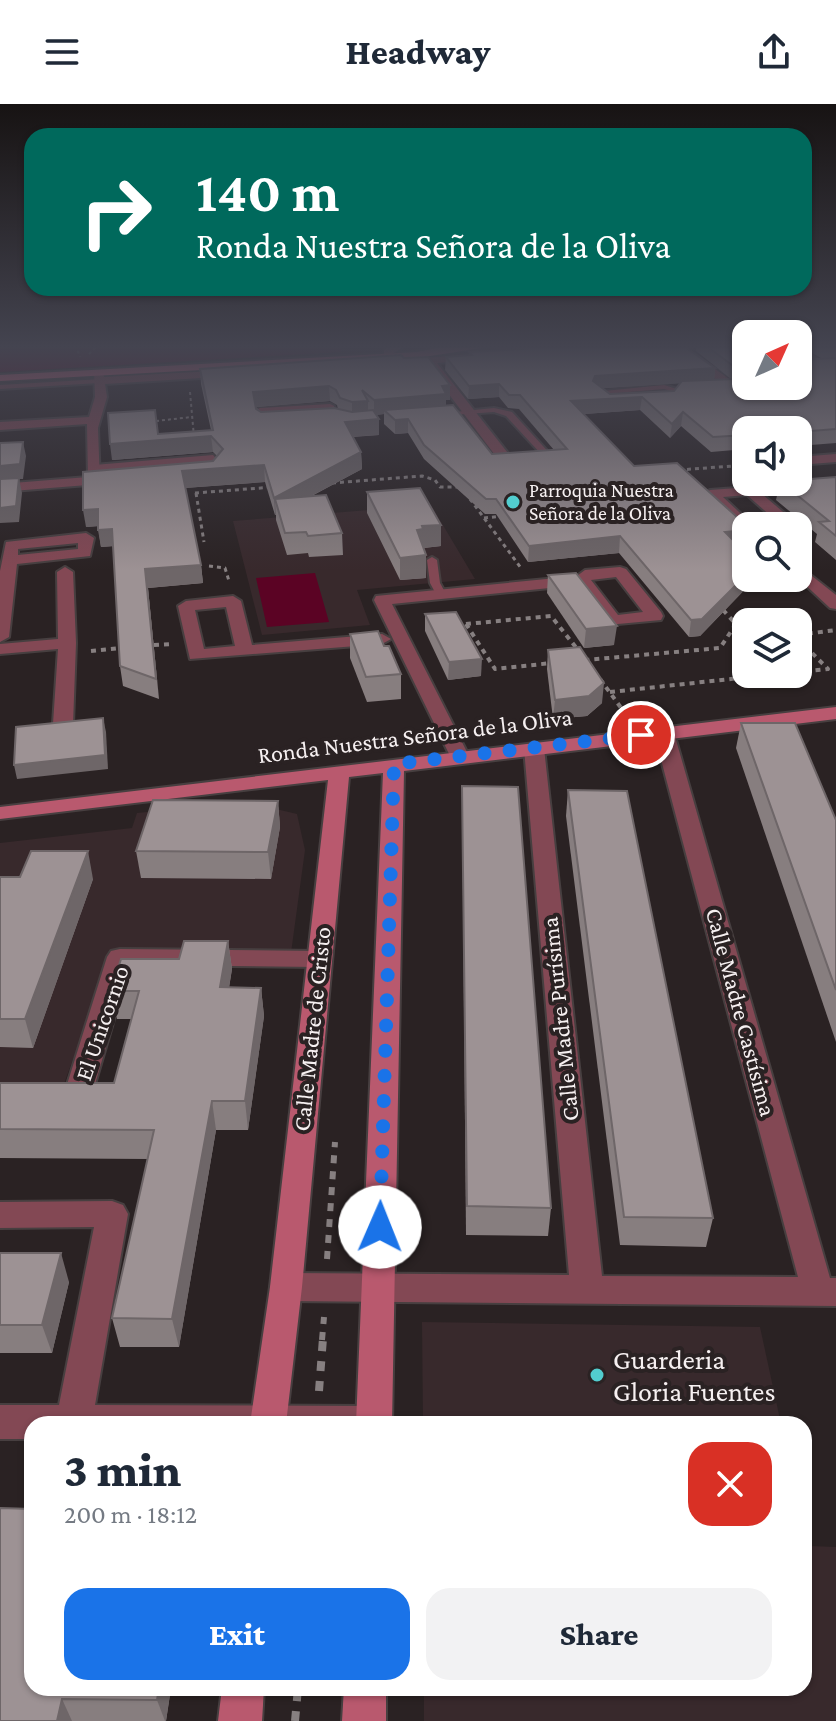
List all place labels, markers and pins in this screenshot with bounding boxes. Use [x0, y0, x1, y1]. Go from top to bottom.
place label: Parroquia Nuestra Señora de la Oliva [529, 479, 674, 524]
marker: Parroquia Nuestra Señora de la Oliva [504, 493, 522, 511]
pin [607, 701, 675, 769]
place label: Guarderia Gloria Fuentes [613, 1344, 775, 1407]
marker: Guarderia Gloria Fuentes [588, 1366, 606, 1384]

